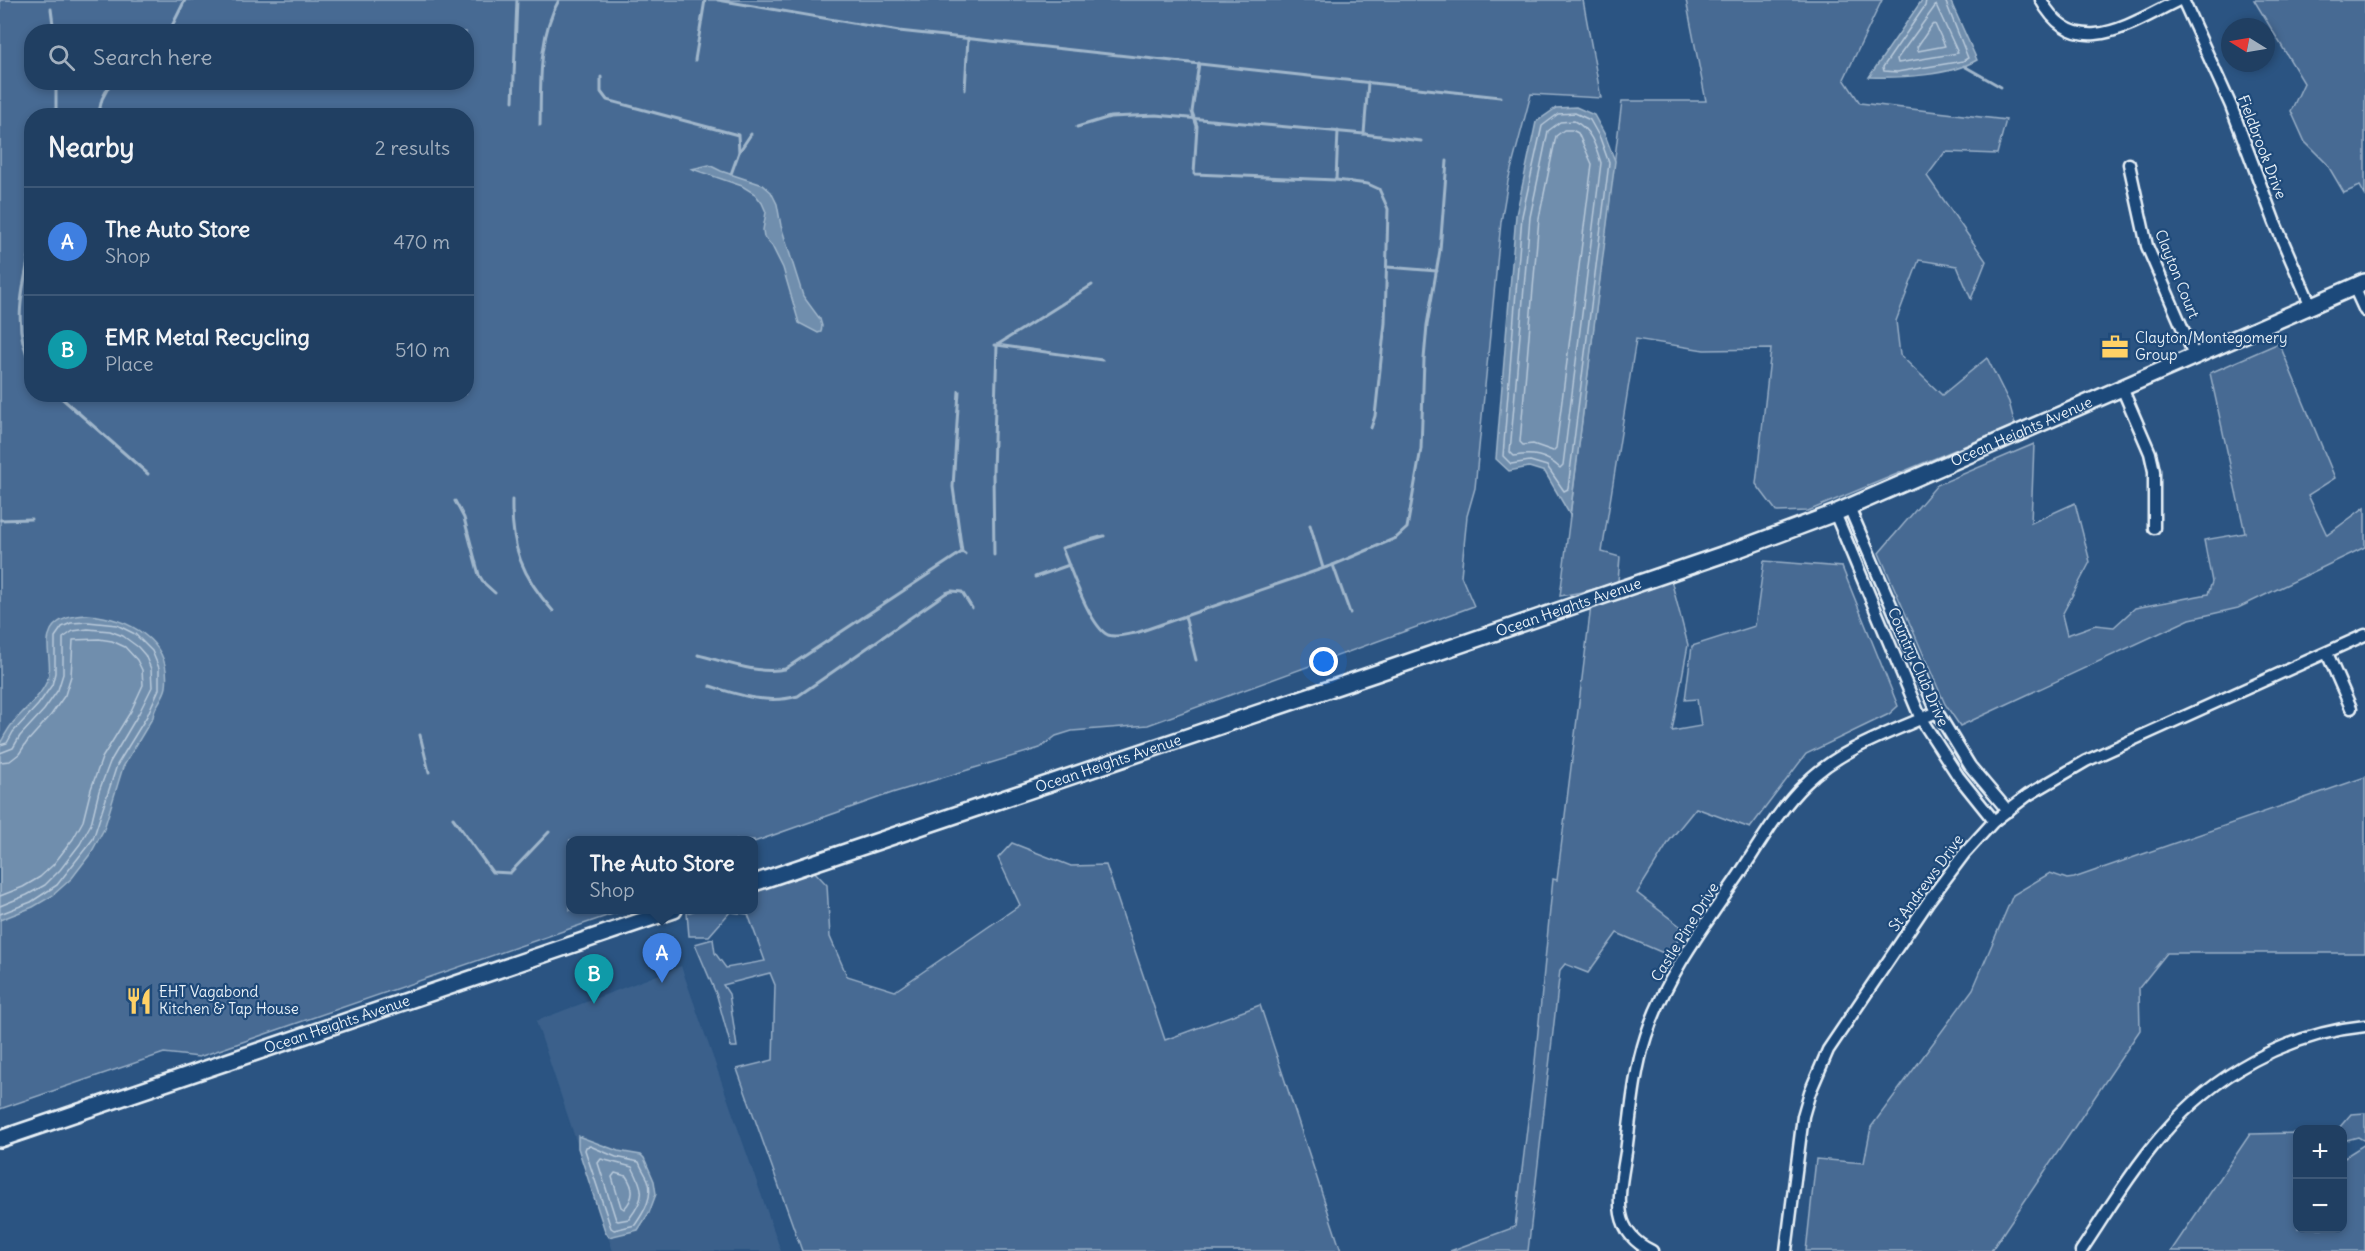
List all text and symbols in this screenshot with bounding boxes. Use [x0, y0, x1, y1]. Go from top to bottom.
north arrow [2221, 18, 2275, 72]
search box [24, 24, 474, 90]
icon: search [45, 41, 78, 74]
text: Search here [93, 43, 212, 71]
street label: Fieldbrook Drive [2234, 92, 2291, 202]
text: Nearby [48, 131, 134, 164]
text: 2 results [375, 135, 450, 160]
text: The Auto Store [105, 215, 250, 243]
street label: Clayton Court [2151, 227, 2204, 321]
text: A [61, 229, 74, 254]
text: 470 m [393, 229, 450, 254]
text: Shop [105, 243, 150, 268]
text: EMR Metal Recycling [105, 323, 310, 351]
place label: Clayton/Montegomery Group [2135, 328, 2288, 364]
office icon: Clayton/Montegomery Group [2100, 332, 2130, 362]
text: B [61, 337, 74, 362]
text: 510 m [395, 337, 450, 362]
text: Place [105, 351, 153, 376]
street label: Ocean Heights Avenue [1947, 392, 2095, 471]
street label: Ocean Heights Avenue [1493, 573, 1644, 641]
street label: Country Club Drive [1884, 604, 1953, 729]
your location [1309, 647, 1338, 676]
street label: Ocean Heights Avenue [1033, 730, 1184, 796]
street label: St Andrews Drive [1884, 830, 1967, 935]
popup [566, 836, 758, 914]
text: The Auto Store [589, 849, 735, 877]
text: Shop [589, 877, 635, 902]
street label: Castle Pine Drive [1646, 879, 1723, 985]
pin: A [642, 934, 682, 983]
pin: B [574, 954, 614, 1004]
place label: EHT Vagabond Kitchen & Tap House [159, 982, 299, 1018]
restaurant icon: EHT Vagabond Kitchen & Tap House [124, 986, 154, 1016]
street label: Ocean Heights Avenue [262, 990, 412, 1058]
map controls [2293, 1125, 2347, 1233]
button: + [2293, 1125, 2347, 1179]
button: − [2293, 1179, 2347, 1233]

